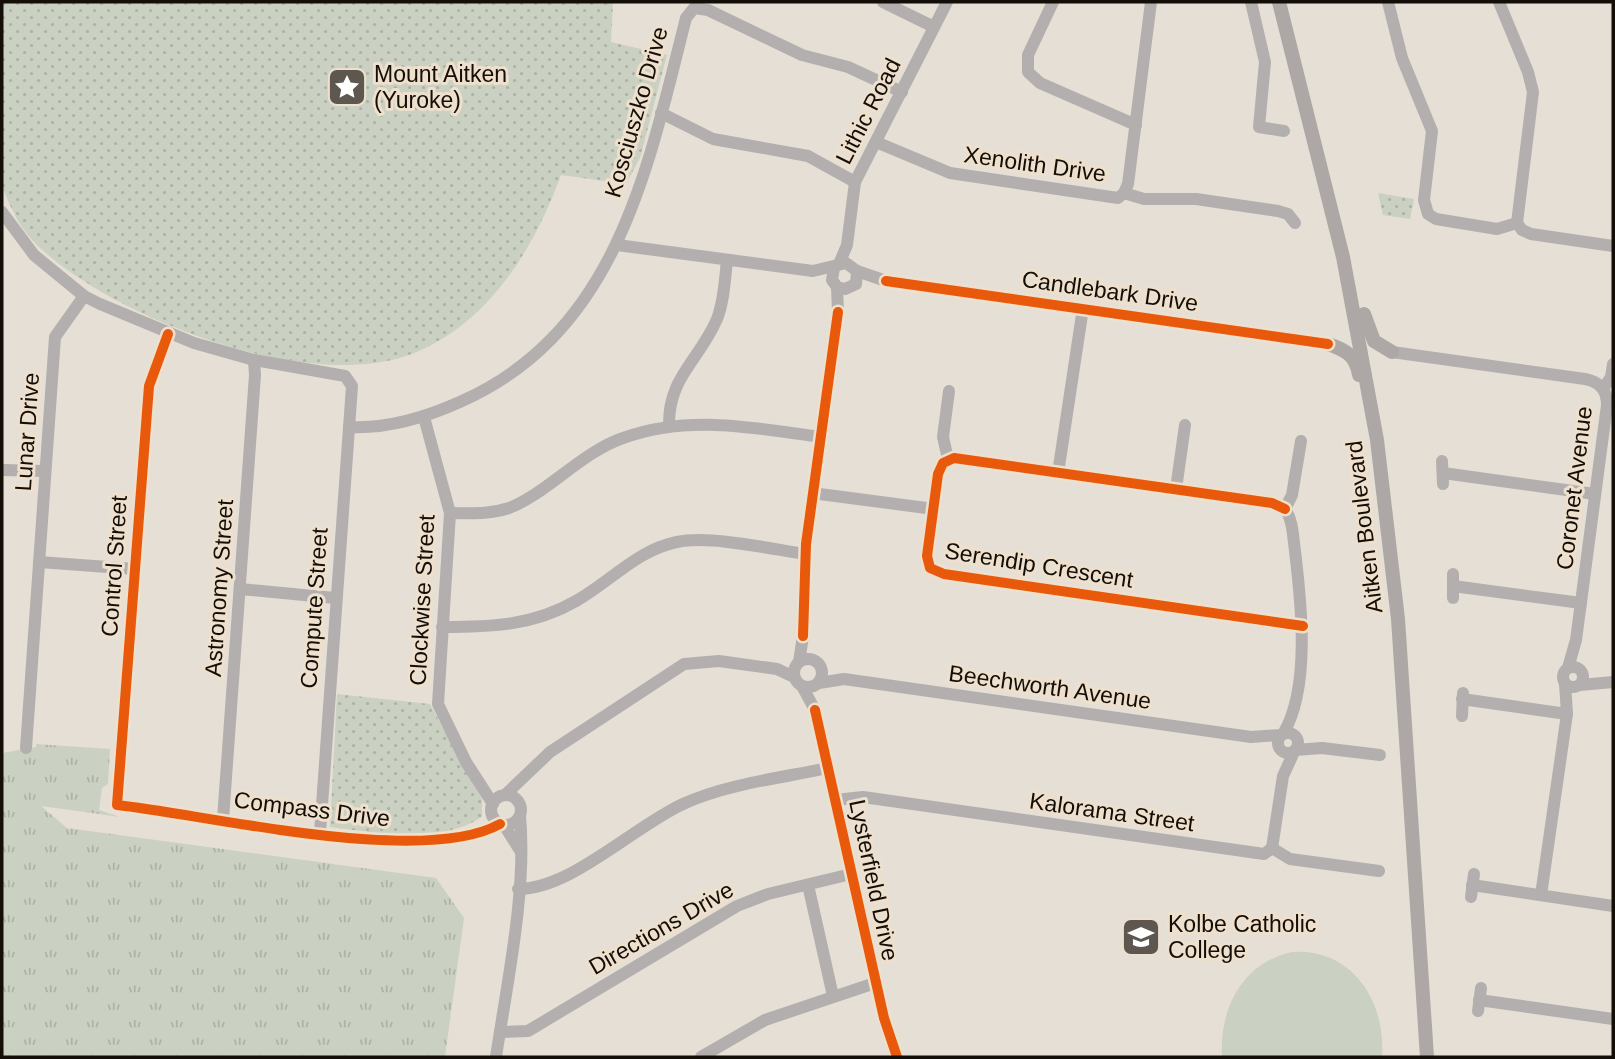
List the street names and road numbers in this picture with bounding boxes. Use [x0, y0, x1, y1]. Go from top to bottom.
street label: Kosciuszko Drive [599, 24, 673, 200]
street label: Lithic Road [830, 54, 906, 168]
street label: Xenolith Drive [962, 141, 1108, 187]
street label: Candlebark Drive [1020, 266, 1200, 316]
street label: Lunar Drive [10, 372, 44, 492]
street label: Coronet Avenue [1551, 405, 1597, 571]
street label: Aitken Boulevard [1341, 439, 1387, 615]
street label: Control Street [96, 494, 132, 638]
street label: Astronomy Street [200, 498, 238, 678]
street label: Clockwise Street [405, 513, 439, 686]
street label: Compute Street [295, 526, 333, 689]
street label: Serendip Crescent [943, 537, 1136, 593]
street label: Beechworth Avenue [947, 660, 1153, 714]
street label: Compass Drive [232, 787, 392, 831]
street label: Kalorama Street [1028, 788, 1197, 837]
street label: Lysterfield Drive [844, 797, 904, 963]
street label: Directions Drive [584, 876, 738, 980]

